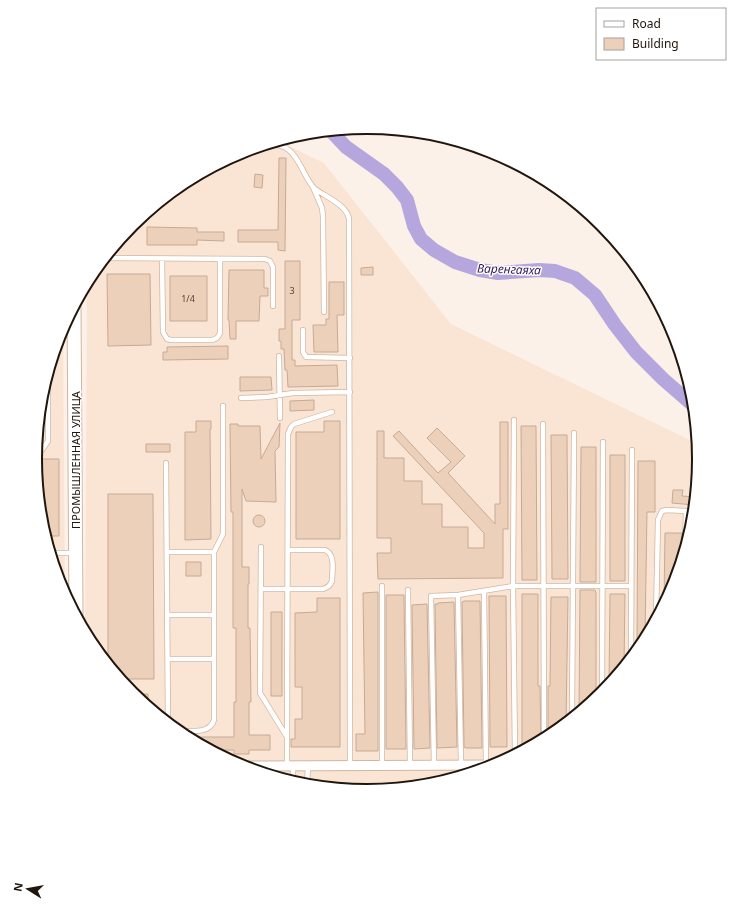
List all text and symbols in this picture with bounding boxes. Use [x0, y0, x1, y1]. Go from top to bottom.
legend [596, 8, 726, 60]
text: Road [632, 15, 661, 32]
text: Building [632, 35, 679, 52]
water label: Варенгаяха [477, 259, 541, 279]
house number: 3 [289, 284, 295, 297]
house number: 1/4 [181, 292, 195, 305]
street label: ПРОМЫШЛЕННАЯ УЛИЦА [68, 390, 83, 529]
north arrow [8, 869, 48, 909]
text: N [9, 881, 26, 893]

